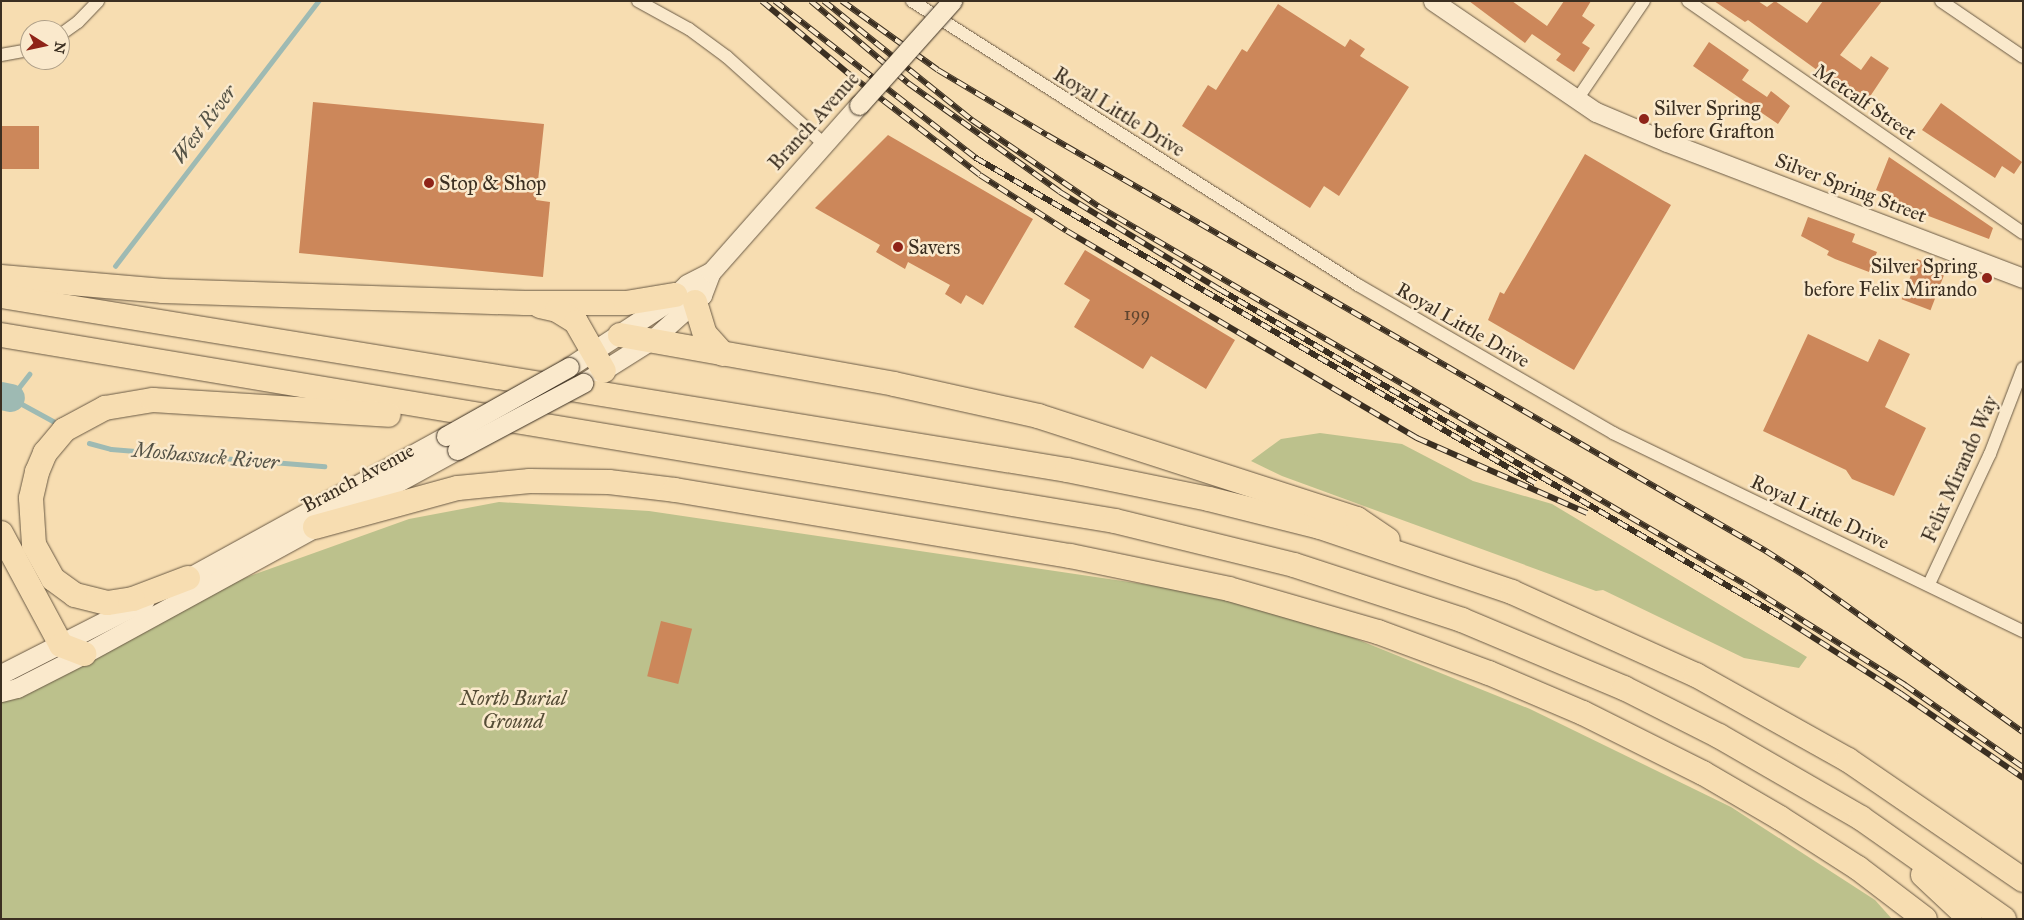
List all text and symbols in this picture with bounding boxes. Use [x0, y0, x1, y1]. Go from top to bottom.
north arrow [20, 20, 70, 70]
text: N [50, 40, 69, 55]
street label: Metcalf Street [1809, 59, 1921, 145]
street label: Royal Little Drive [1049, 62, 1189, 162]
street label: Branch Avenue [764, 67, 864, 175]
water label: West River [166, 80, 242, 168]
place label: Silver Spring before Grafton [1654, 96, 1774, 143]
marker: Silver Spring before Grafton [1638, 113, 1650, 125]
street label: Silver Spring Street [1772, 148, 1930, 228]
place label: Stop & Shop [439, 171, 546, 195]
marker: Stop & Shop [423, 177, 435, 189]
place label: Savers [908, 235, 960, 259]
marker: Savers [892, 241, 904, 253]
place label: Silver Spring before Felix Mirando [1804, 254, 1977, 301]
marker: Silver Spring before Felix Mirando [1981, 272, 1993, 284]
street label: Royal Little Drive [1392, 277, 1534, 373]
house number: 199 [1124, 303, 1150, 325]
street label: Felix Mirando Way [1917, 392, 2003, 546]
water label: Moshassuck River [132, 437, 280, 475]
street label: Branch Avenue [298, 438, 418, 518]
street label: Royal Little Drive [1747, 469, 1893, 555]
park label: North Burial Ground [460, 687, 566, 734]

